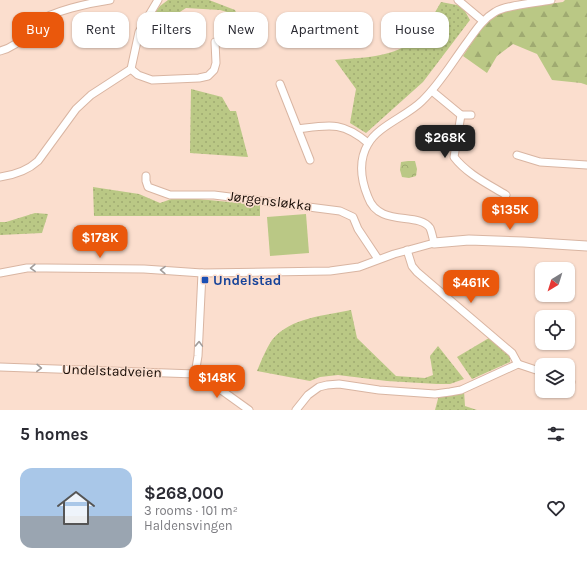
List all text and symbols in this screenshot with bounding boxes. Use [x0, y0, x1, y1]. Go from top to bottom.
chip: Buy [12, 12, 64, 48]
chip: Rent [72, 12, 129, 48]
chip: Filters [137, 12, 206, 48]
chip: New [214, 12, 268, 48]
chip: Apartment [276, 12, 373, 48]
chip: House [381, 12, 449, 48]
pin: $268K [417, 125, 473, 159]
text: $268K [424, 130, 466, 145]
street label: Jørgensløkka [227, 187, 313, 215]
pin: $135K [482, 197, 538, 231]
text: $135K [491, 202, 529, 217]
pin: $178K [72, 225, 128, 259]
text: $178K [82, 230, 118, 245]
north arrow [535, 262, 575, 302]
map controls [535, 262, 575, 398]
one-way arrow [30, 264, 36, 273]
one-way arrow [160, 266, 166, 274]
pin: $461K [443, 270, 499, 304]
place label: Undelstad [213, 272, 281, 289]
marker: Undelstad [200, 275, 210, 285]
text: $461K [452, 275, 490, 290]
button: locate [535, 310, 575, 350]
one-way arrow [194, 341, 203, 347]
button: layers [535, 358, 575, 398]
street label: Undelstadveien [62, 361, 162, 381]
one-way arrow [36, 364, 42, 373]
pin: $148K [189, 365, 245, 399]
text: $148K [198, 370, 236, 385]
icon: filters [545, 423, 567, 445]
text: 5 homes [20, 424, 89, 444]
text: $268,000 [144, 483, 224, 503]
icon: home [52, 484, 100, 532]
icon: heart [545, 497, 567, 519]
text: 3 rooms · 101 m² [144, 503, 238, 518]
text: Haldensvingen [144, 518, 233, 533]

